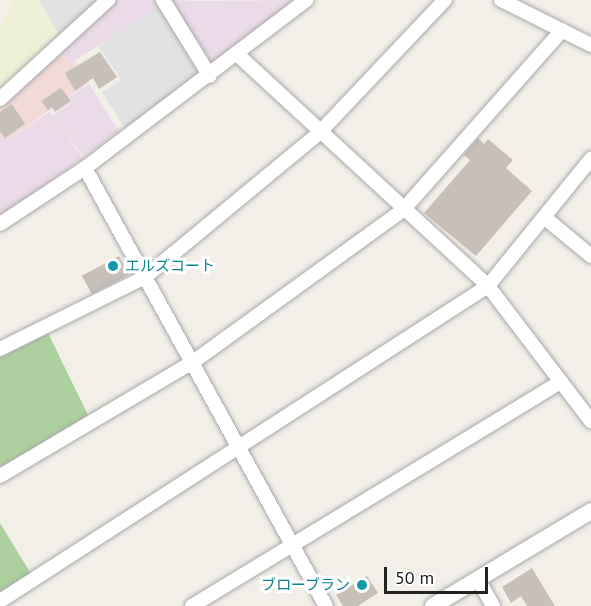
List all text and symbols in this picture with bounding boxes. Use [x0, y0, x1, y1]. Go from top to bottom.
place label: エルズコート [125, 257, 215, 275]
marker: エルズコート [106, 259, 120, 273]
scale bar [387, 555, 490, 593]
text: 50 m [395, 566, 434, 589]
place label: ブローブラン [260, 576, 350, 594]
marker: ブローブラン [355, 578, 369, 592]

